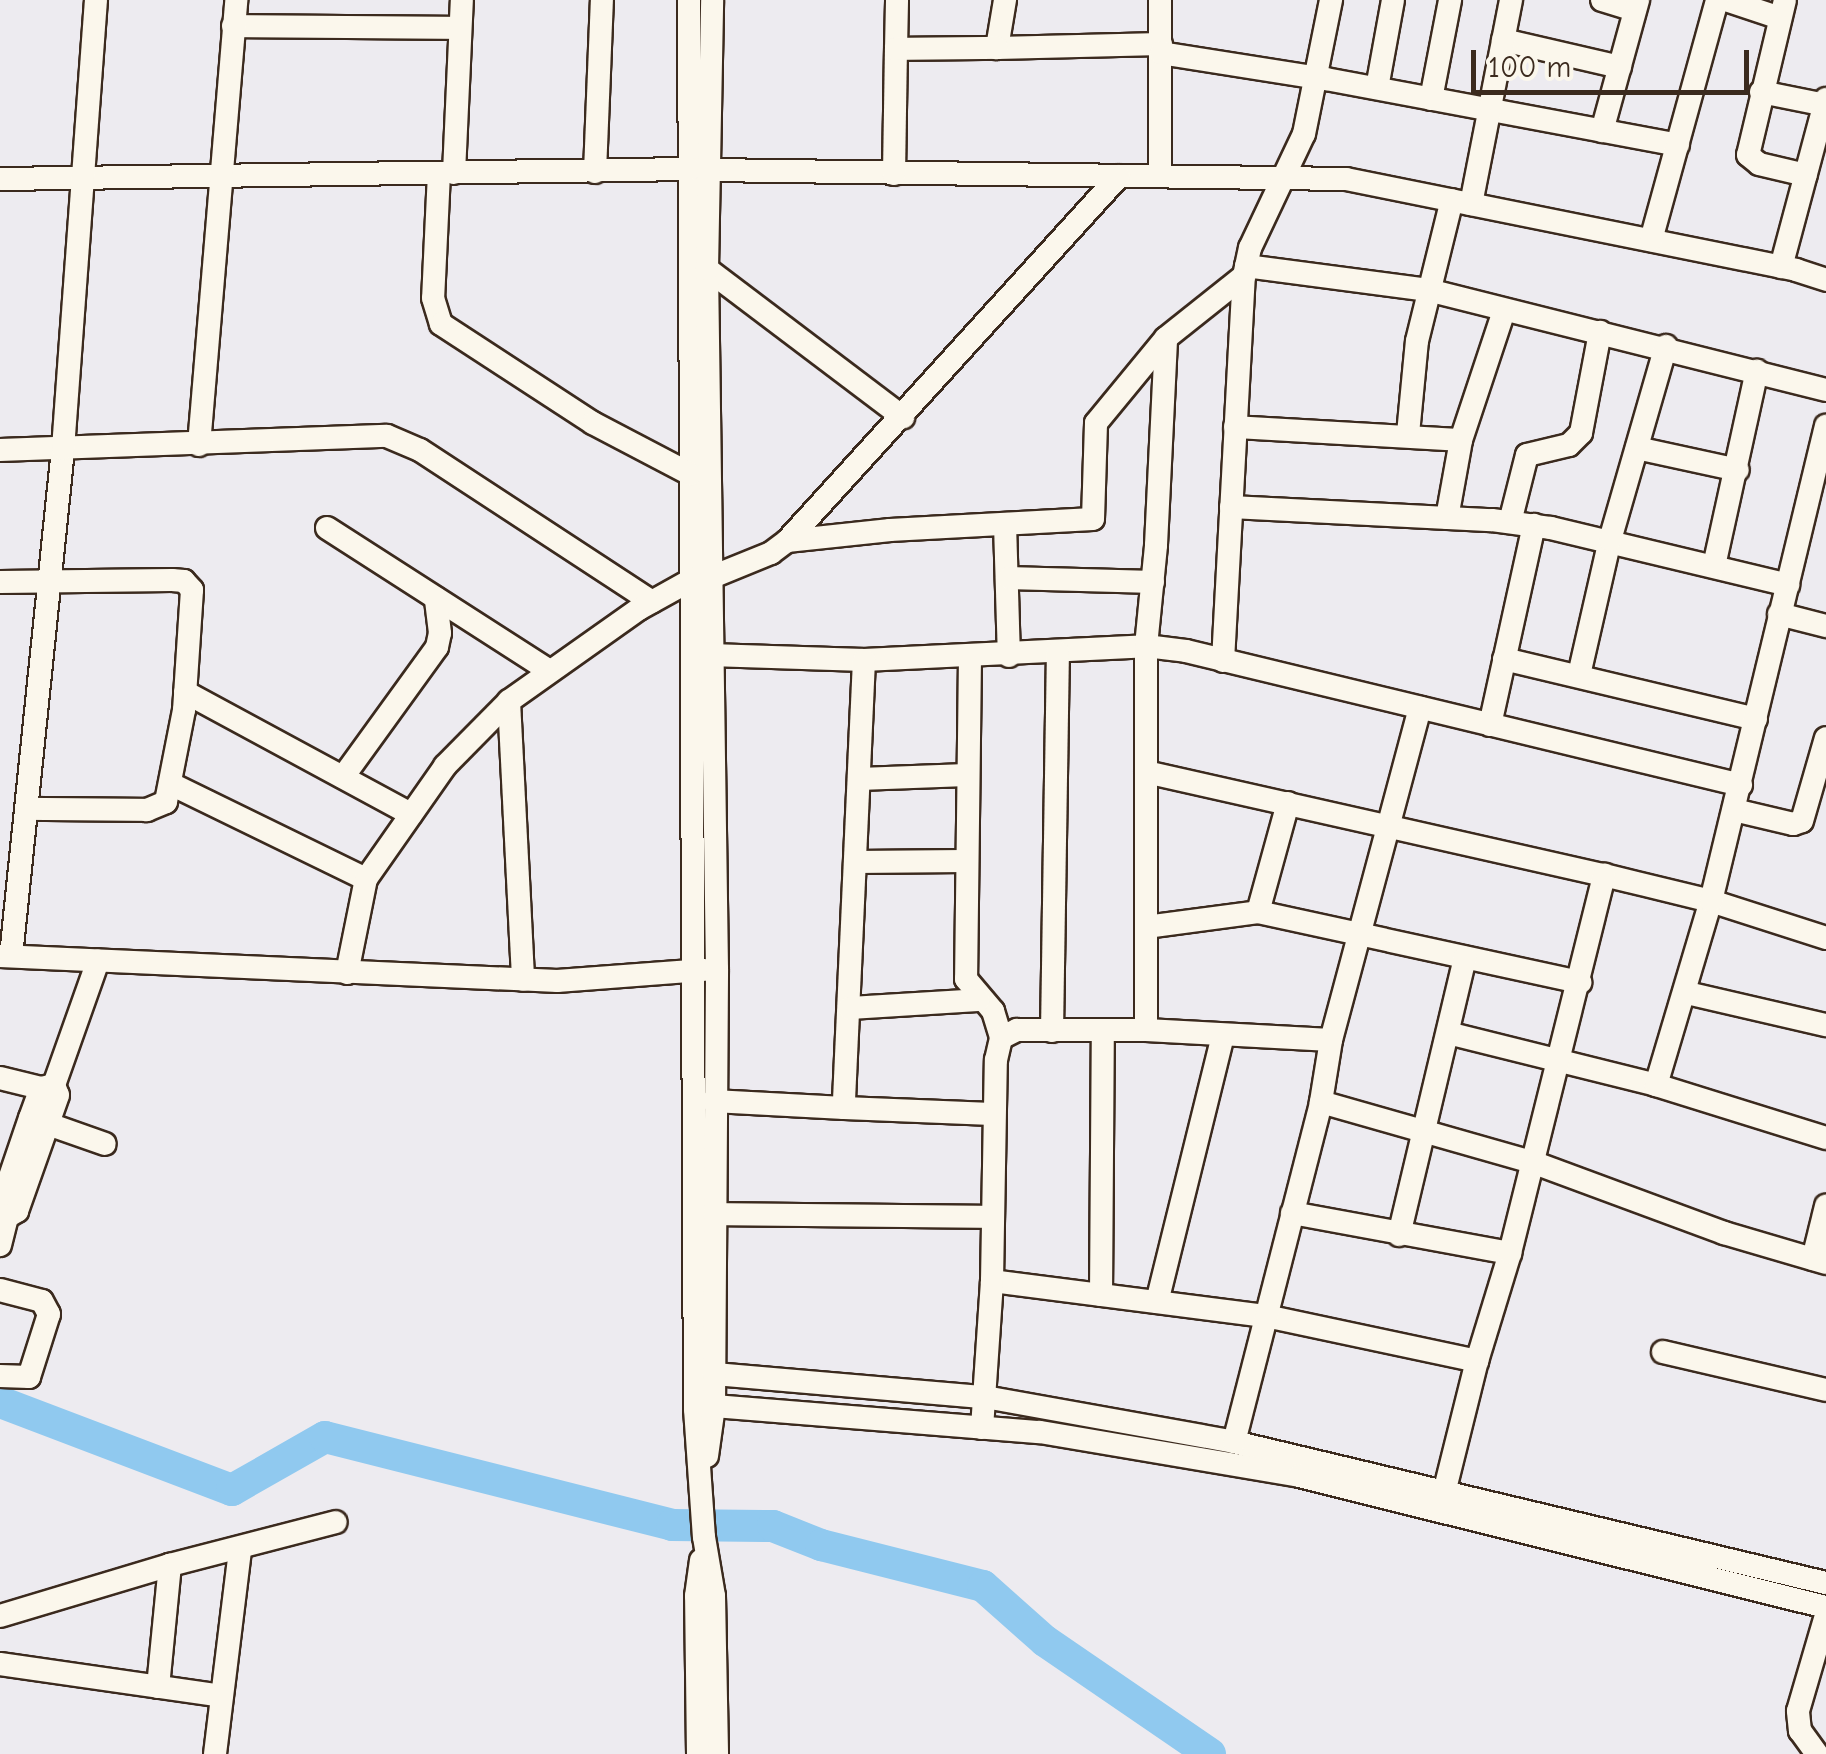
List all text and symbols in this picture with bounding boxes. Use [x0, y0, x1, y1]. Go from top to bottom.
scale bar [1476, 30, 1754, 92]
text: 100 m [1488, 50, 1571, 85]

